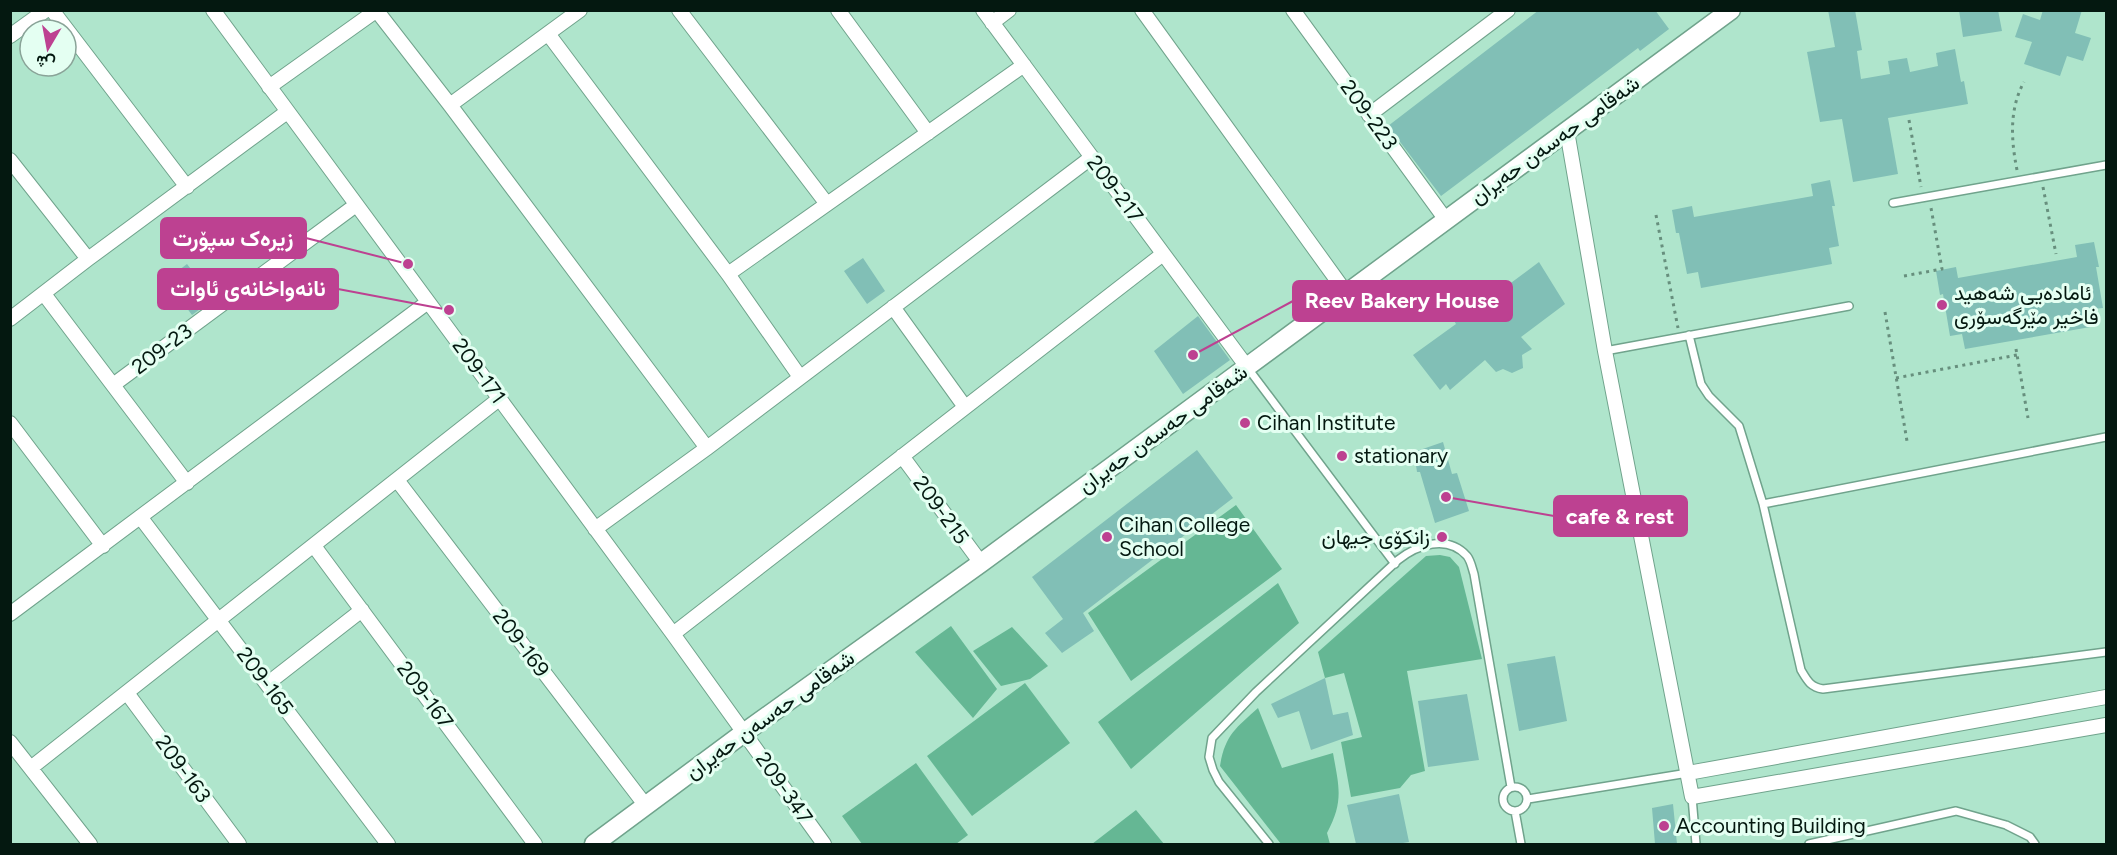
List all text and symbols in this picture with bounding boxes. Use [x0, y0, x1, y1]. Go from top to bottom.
north arrow [18, 18, 78, 78]
text: ش [34, 51, 57, 73]
street label: شەقامی حەسەن حەیران [1465, 70, 1645, 210]
street label: 209-223 [1336, 75, 1403, 155]
street label: 209-217 [1082, 150, 1149, 227]
callout: زیرەک سپۆرت [161, 218, 306, 258]
text: زیرەک سپۆرت [172, 225, 294, 254]
callout: نانەواخانەی ئاوات [158, 269, 338, 309]
text: نانەواخانەی ئاوات [170, 275, 326, 302]
place label: ئامادەیی شەهید فاخیر مێرگەسۆری [1954, 280, 2099, 330]
callout: Reev Bakery House [1293, 281, 1512, 321]
text: Reev Bakery House [1305, 287, 1499, 314]
marker: ئامادەیی شەهید فاخیر مێرگەسۆری [1935, 298, 1949, 312]
street label: 209-23 [127, 318, 197, 379]
street label: 209-171 [447, 333, 511, 408]
street label: شەقامی حەسەن حەیران [1073, 359, 1253, 499]
place label: Cihan Institute [1257, 410, 1395, 435]
marker: Cihan Institute [1238, 416, 1252, 430]
place label: stationary [1354, 443, 1448, 468]
marker: stationary [1335, 449, 1349, 463]
street label: 209-215 [908, 471, 975, 549]
callout: cafe & rest [1554, 496, 1687, 536]
text: cafe & rest [1566, 503, 1674, 530]
place label: Cihan College School [1119, 512, 1250, 561]
place label: زانکۆی جیھان [1321, 524, 1430, 550]
marker: Cihan College School [1100, 530, 1114, 544]
marker: زانکۆی جیھان [1435, 530, 1449, 544]
street label: 209-169 [488, 604, 555, 681]
street label: 209-165 [232, 642, 299, 720]
street label: شەقامی حەسەن حەیران [680, 645, 860, 785]
street label: 209-167 [392, 656, 459, 733]
street label: 209-163 [150, 730, 216, 808]
street label: 209-347 [751, 747, 818, 828]
place label: Accounting Building [1676, 813, 1866, 838]
marker: Accounting Building [1657, 819, 1671, 833]

